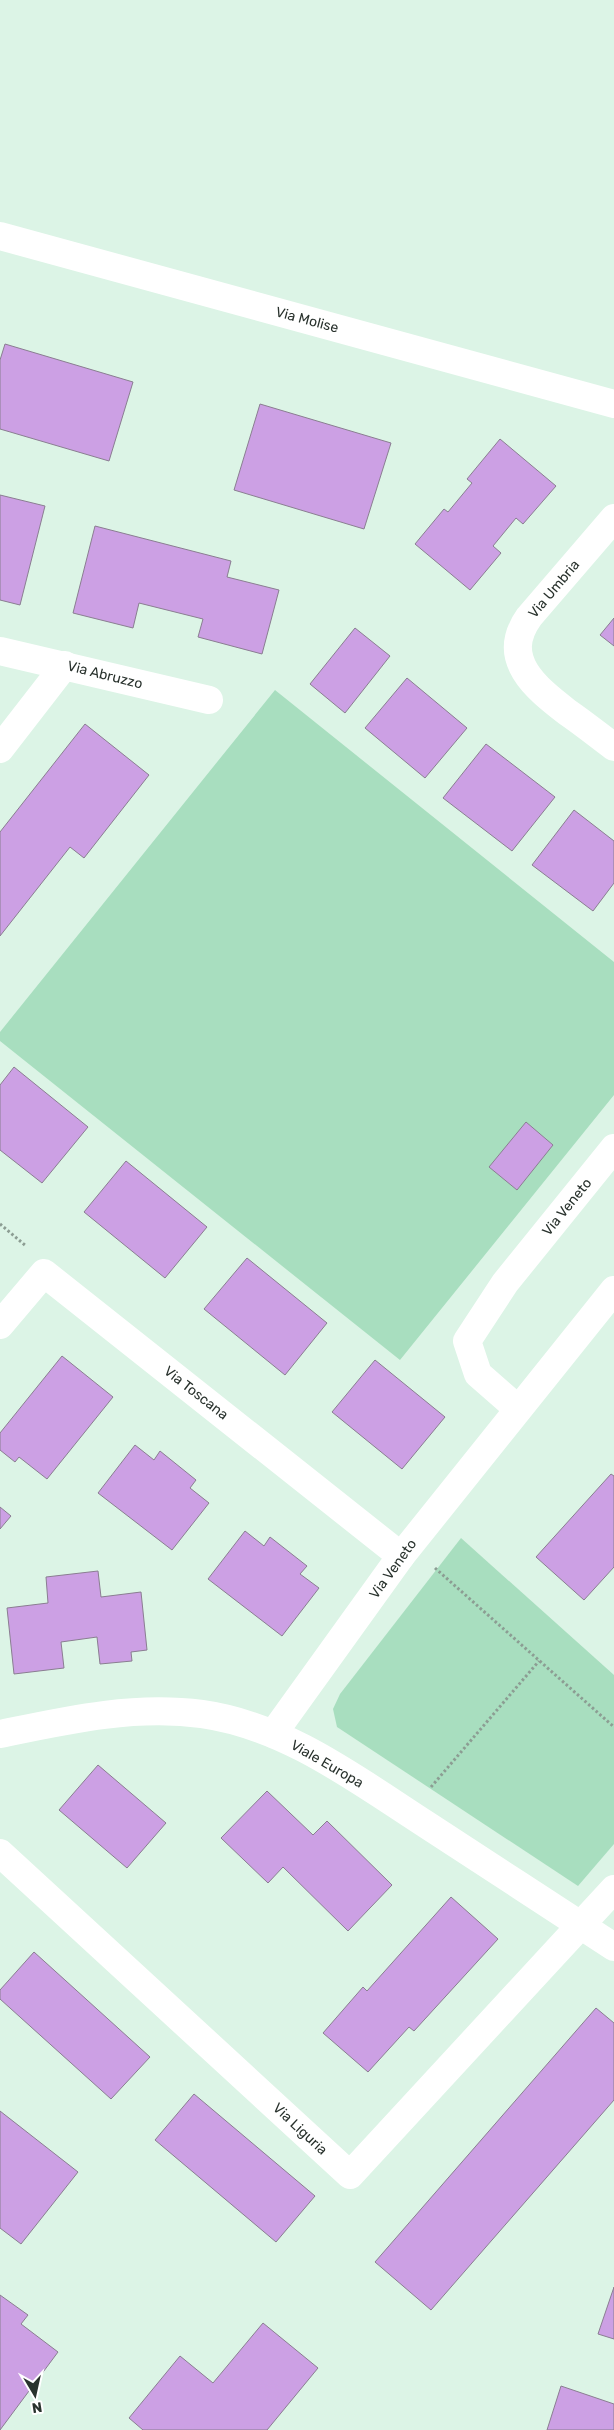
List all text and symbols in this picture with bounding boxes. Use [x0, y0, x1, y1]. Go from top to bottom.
street label: Via Molise [274, 303, 341, 337]
street label: Via Umbria [525, 556, 583, 622]
street label: Via Abruzzo [66, 657, 144, 693]
street label: Via Veneto [539, 1175, 595, 1239]
street label: Via Toscana [160, 1363, 232, 1423]
street label: Via Veneto [366, 1536, 420, 1602]
street label: Viale Europa [288, 1736, 366, 1792]
street label: Via Liguria [269, 2100, 331, 2158]
north arrow [10, 2370, 60, 2420]
text: N [31, 2398, 43, 2417]

